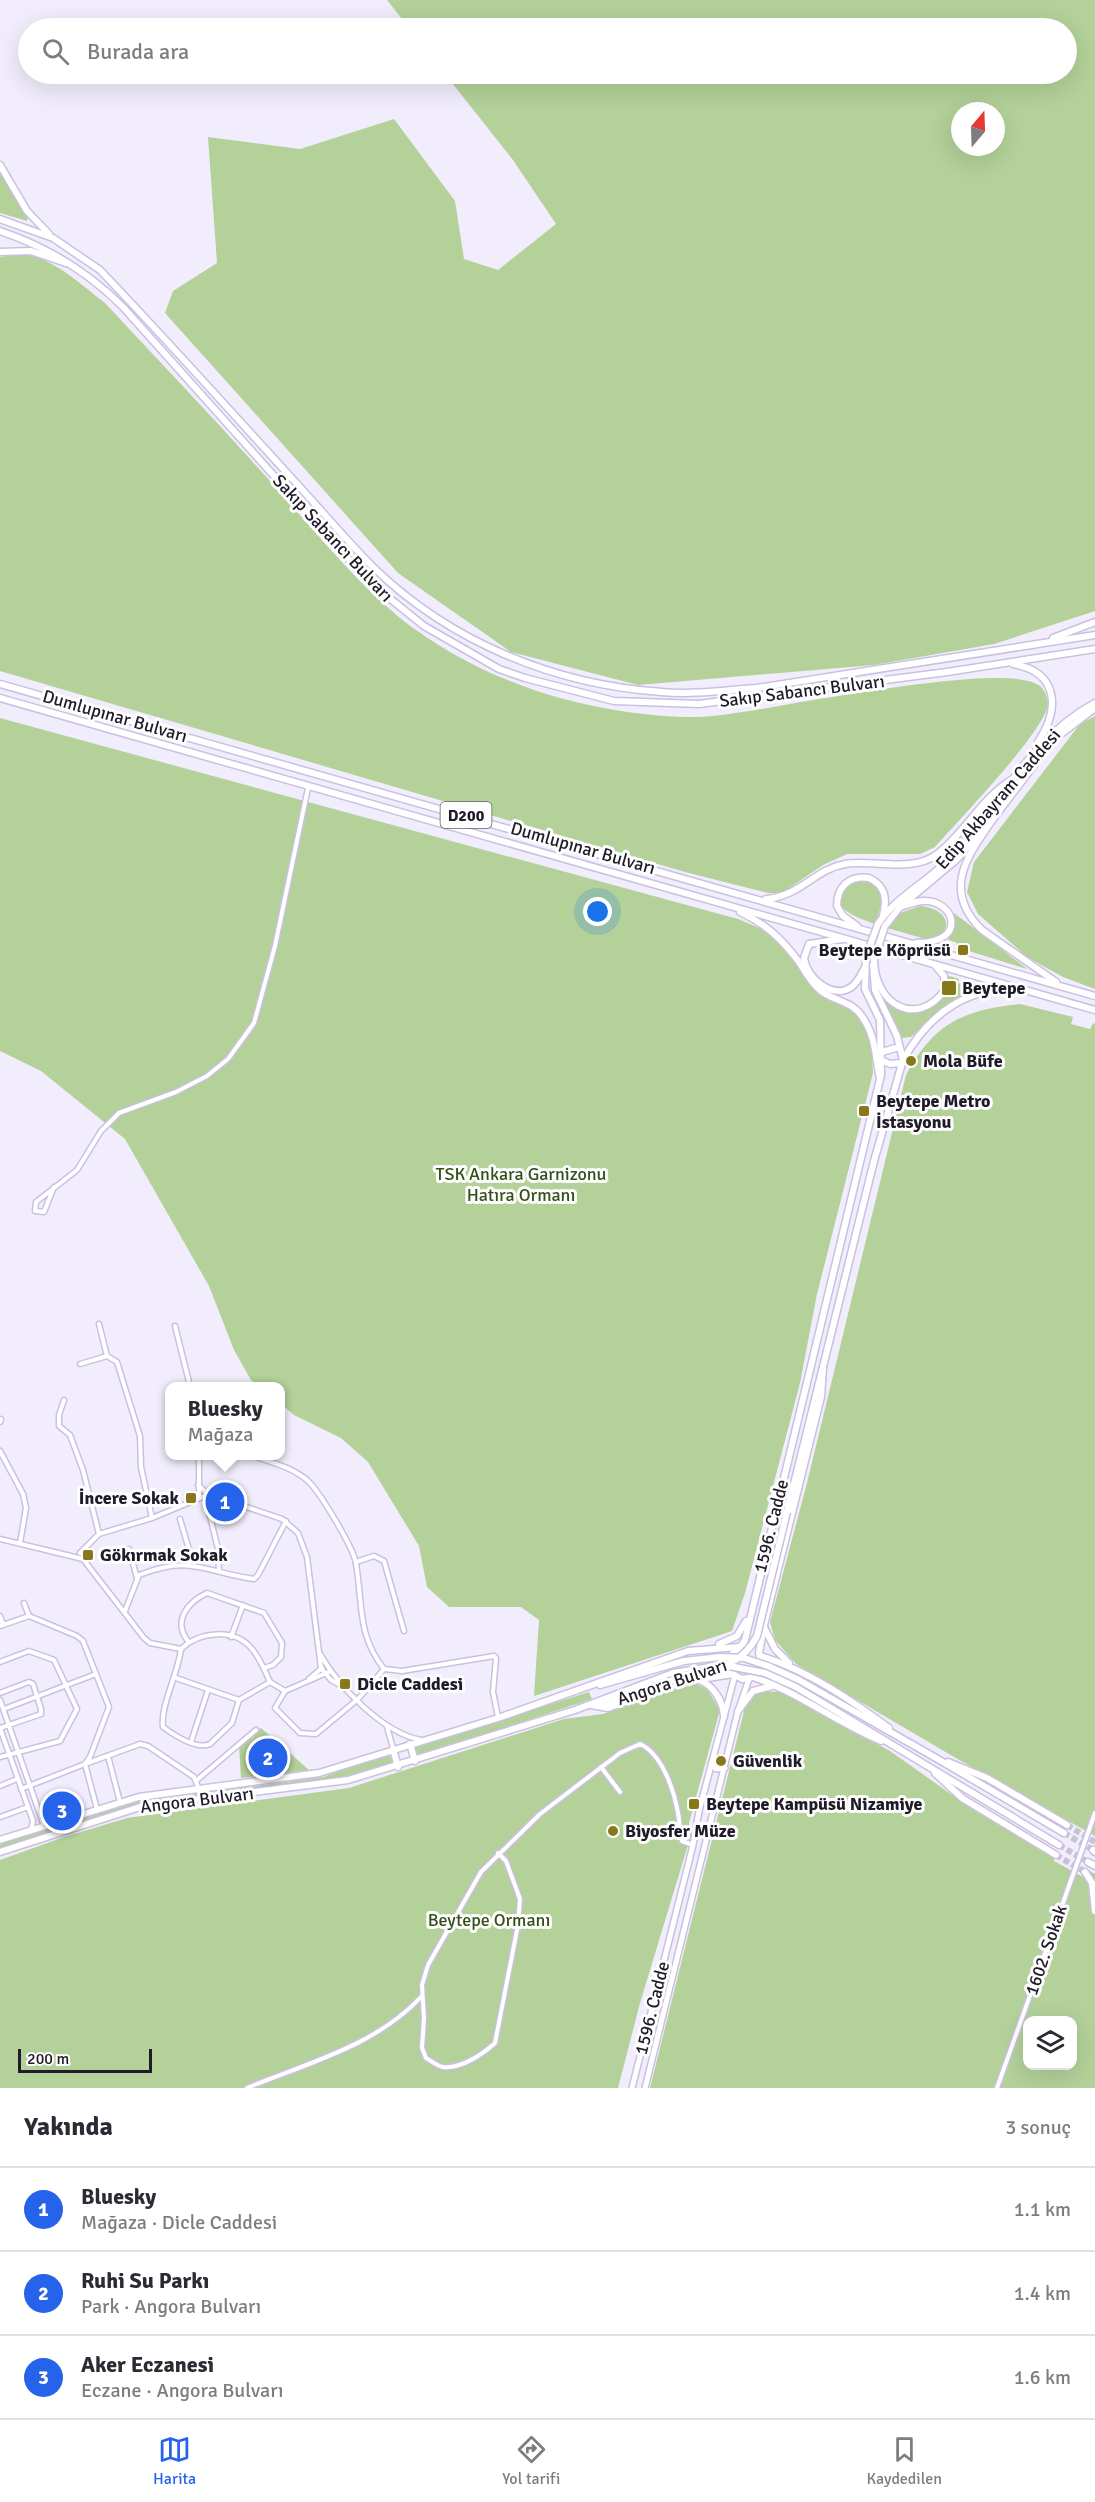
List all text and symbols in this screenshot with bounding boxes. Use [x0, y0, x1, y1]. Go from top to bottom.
search box [18, 18, 1077, 84]
icon: search [39, 35, 72, 68]
text: Burada ara [87, 38, 189, 65]
north arrow [951, 102, 1005, 156]
street label: Sakıp Sabancı Bulvarı [268, 470, 398, 606]
street label: Sakıp Sabancı Bulvarı [718, 670, 886, 712]
street label: Dumlupınar Bulvarı [40, 685, 190, 747]
street label: Edip Akbayram Caddesi [931, 724, 1065, 874]
road number: D200 [440, 802, 492, 828]
street label: Dumlupınar Bulvarı [508, 817, 658, 879]
your location [583, 897, 612, 926]
place label: Beytepe Köprüsü [819, 939, 951, 961]
marker: Beytepe Köprüsü [956, 943, 970, 957]
place label: Beytepe [962, 977, 1026, 999]
marker: Beytepe [940, 979, 958, 997]
place label: Mola Büfe [923, 1050, 1003, 1072]
marker: Mola Büfe [904, 1054, 918, 1068]
place label: Beytepe Metro İstasyonu [876, 1090, 990, 1133]
marker: Beytepe Metro İstasyonu [857, 1104, 871, 1118]
park label: TSK Ankara Garnizonu Hatıra Ormanı [436, 1163, 606, 1206]
popup [165, 1382, 285, 1460]
text: Bluesky [187, 1395, 263, 1422]
text: Mağaza [187, 1422, 253, 1447]
street label: 1596. Cadde [749, 1477, 793, 1575]
pin: 1 [206, 1480, 244, 1524]
place label: İncere Sokak [79, 1487, 180, 1509]
marker: İncere Sokak [184, 1491, 198, 1505]
place label: Gökırmak Sokak [100, 1544, 228, 1566]
marker: Gökırmak Sokak [81, 1548, 95, 1562]
street label: Angora Bulvarı [614, 1654, 730, 1710]
place label: Dicle Caddesi [357, 1673, 463, 1695]
marker: Dicle Caddesi [338, 1677, 352, 1691]
pin: 2 [248, 1736, 288, 1780]
place label: Güvenlik [733, 1750, 803, 1772]
marker: Güvenlik [714, 1754, 728, 1768]
street label: Angora Bulvarı [139, 1782, 255, 1818]
pin: 3 [42, 1788, 82, 1834]
place label: Beytepe Kampüsü Nizamiye [706, 1793, 923, 1815]
marker: Beytepe Kampüsü Nizamiye [687, 1797, 701, 1811]
place label: Biyosfer Müze [625, 1820, 736, 1842]
marker: Biyosfer Müze [606, 1824, 620, 1838]
street label: 1602. Sokak [1020, 1902, 1072, 1998]
park label: Beytepe Ormanı [428, 1909, 550, 1931]
street label: 1596. Cadde [630, 1959, 674, 2057]
map controls [1023, 2016, 1077, 2070]
button: layers [1023, 2016, 1077, 2070]
scale bar [18, 2046, 152, 2074]
text: 200 m [27, 2049, 69, 2069]
text: Yakında [24, 2111, 113, 2143]
text: 3 sonuç [1005, 2115, 1071, 2140]
text: Bluesky [81, 2183, 156, 2210]
text: 1 [38, 2197, 49, 2222]
text: 1.1 km [1014, 2197, 1071, 2222]
text: Mağaza · Dicle Caddesi [81, 2210, 277, 2235]
text: Ruhi Su Parkı [81, 2267, 209, 2294]
text: 2 [38, 2281, 49, 2306]
text: 1.4 km [1014, 2281, 1071, 2306]
text: Park · Angora Bulvarı [81, 2294, 261, 2319]
text: Aker Eczanesi [81, 2351, 214, 2378]
text: 3 [38, 2365, 49, 2390]
text: 1.6 km [1014, 2365, 1071, 2390]
text: Eczane · Angora Bulvarı [81, 2378, 283, 2403]
tab: Harita [153, 2433, 196, 2489]
tab: Yol tarifi [502, 2433, 560, 2489]
tab: Kaydedilen [867, 2433, 942, 2489]

